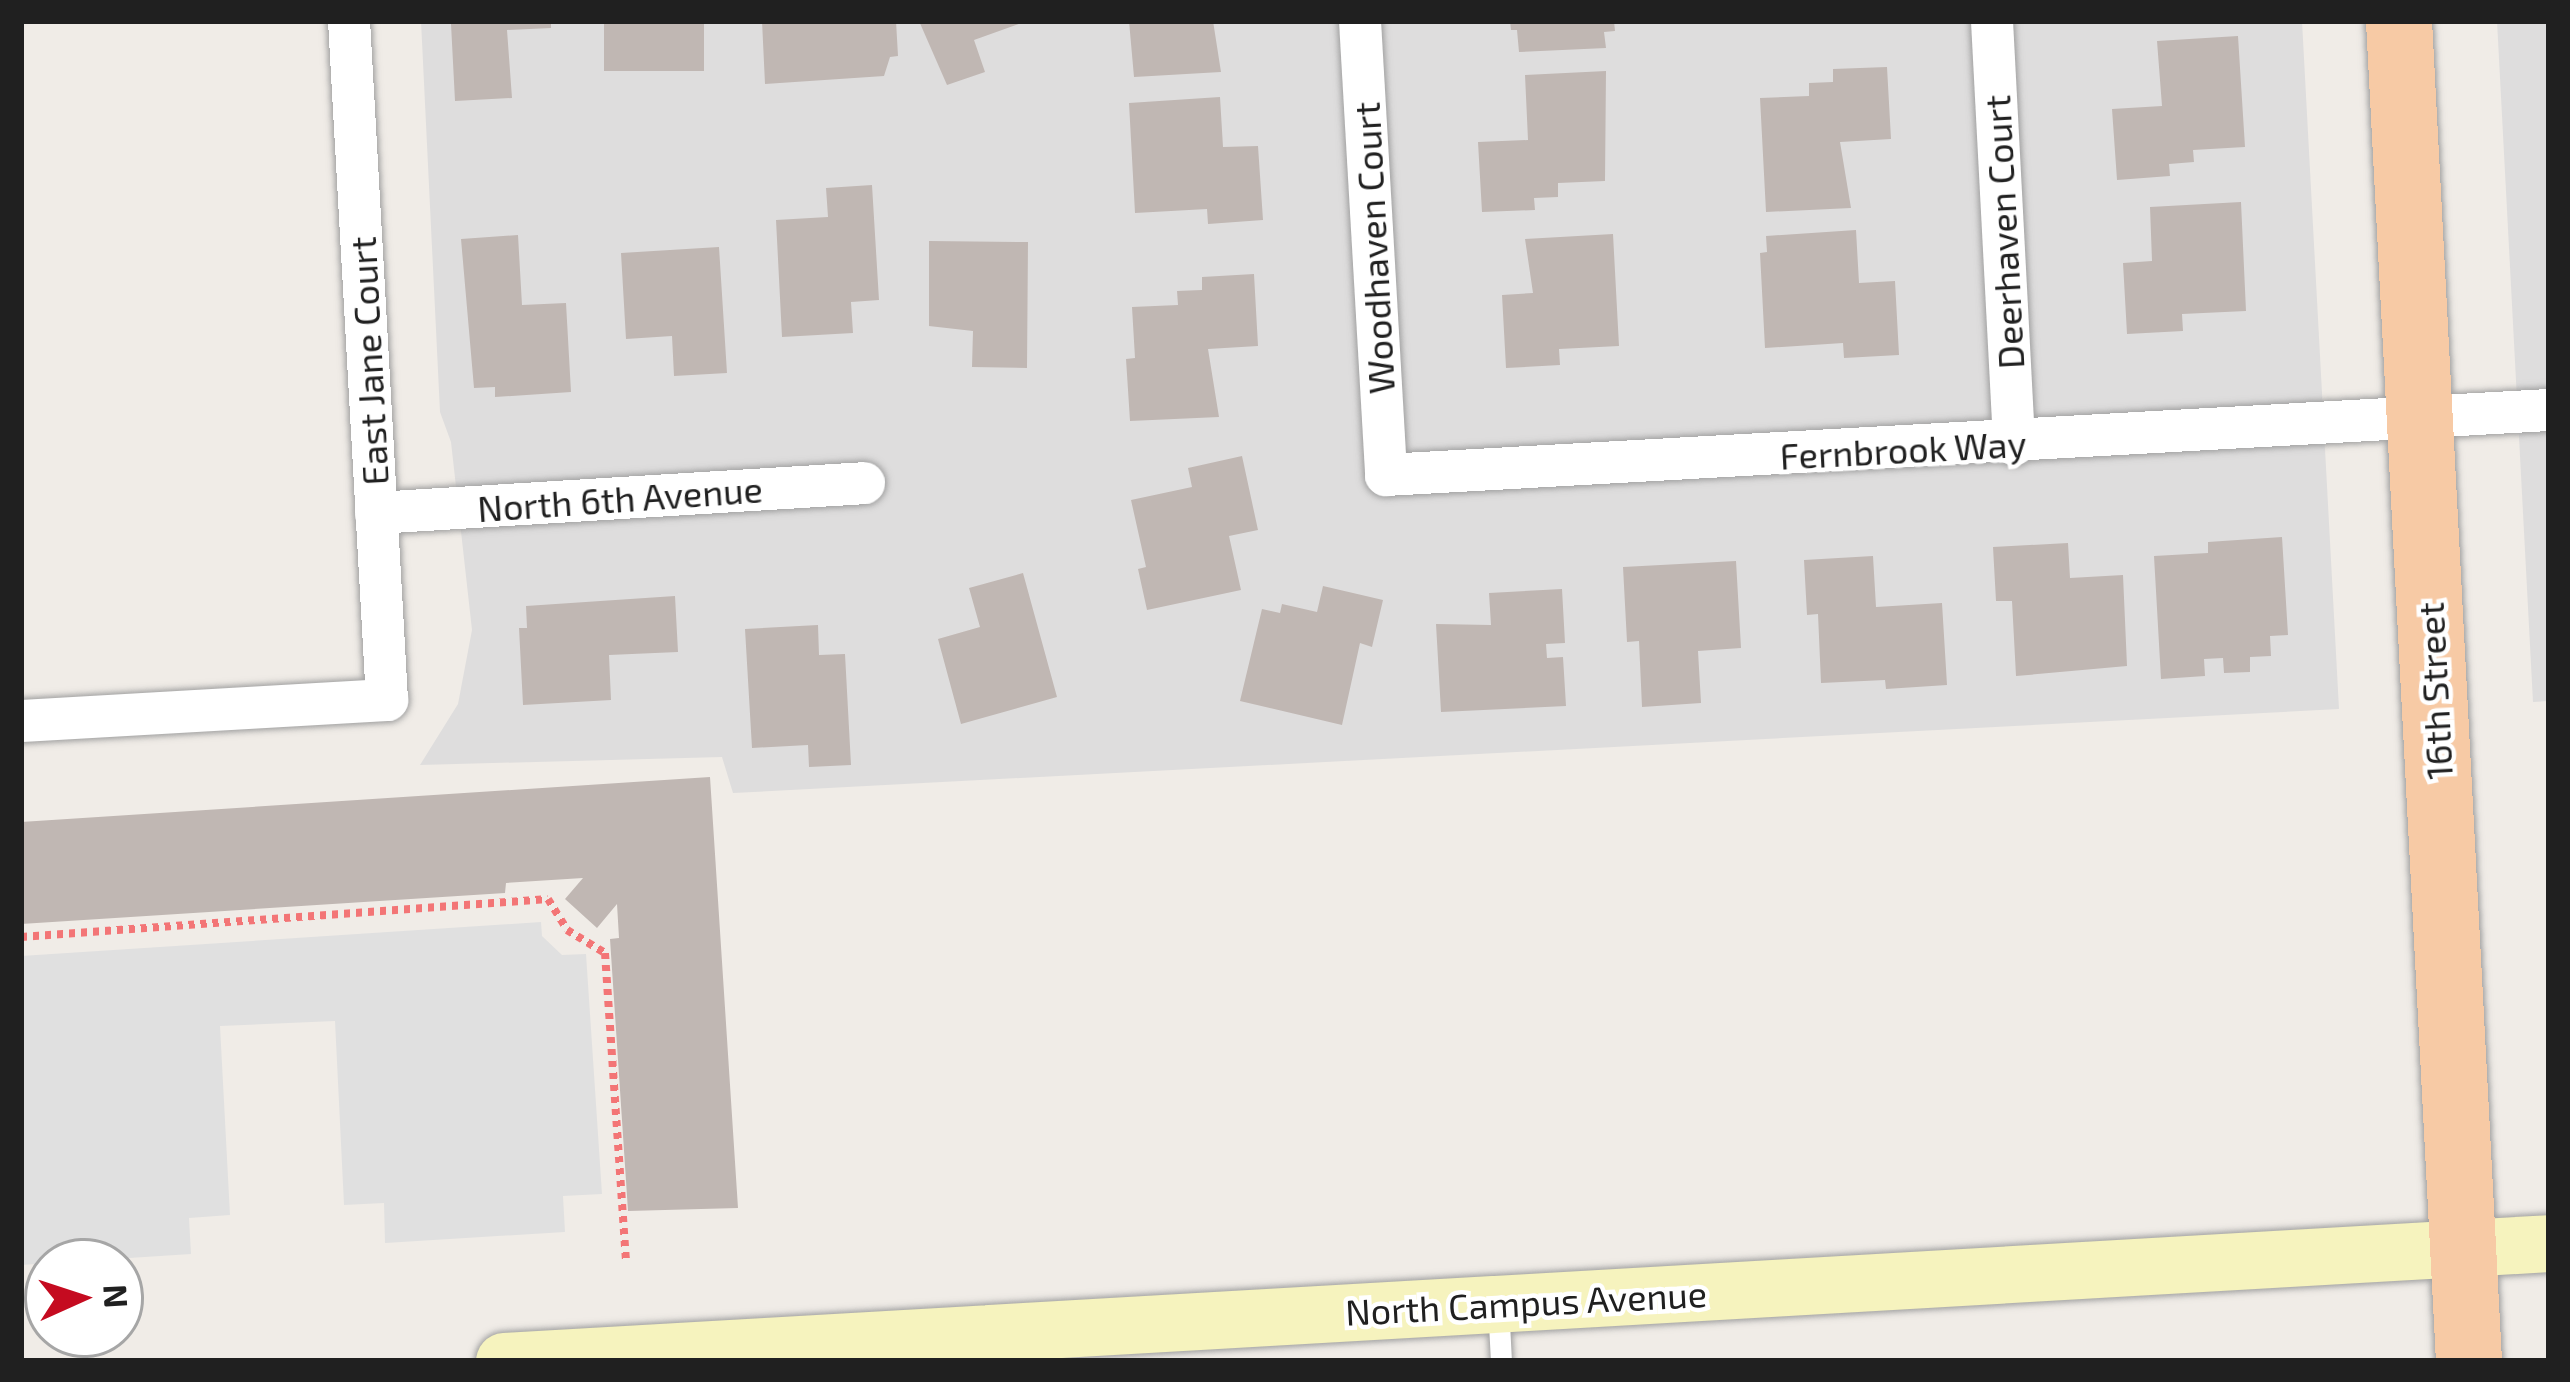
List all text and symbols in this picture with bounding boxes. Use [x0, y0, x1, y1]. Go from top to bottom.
street label: Deerhaven Court [1974, 94, 2032, 370]
street label: Woodhaven Court [1344, 101, 1402, 395]
street label: East Jane Court [340, 235, 396, 487]
street label: Fernbrook Way [1778, 421, 2028, 477]
street label: North 6th Avenue [475, 466, 765, 530]
street label: 16th Street [2408, 601, 2460, 781]
north arrow [24, 1238, 144, 1358]
street label: North Campus Avenue [1344, 1271, 1708, 1333]
text: N [96, 1283, 138, 1309]

